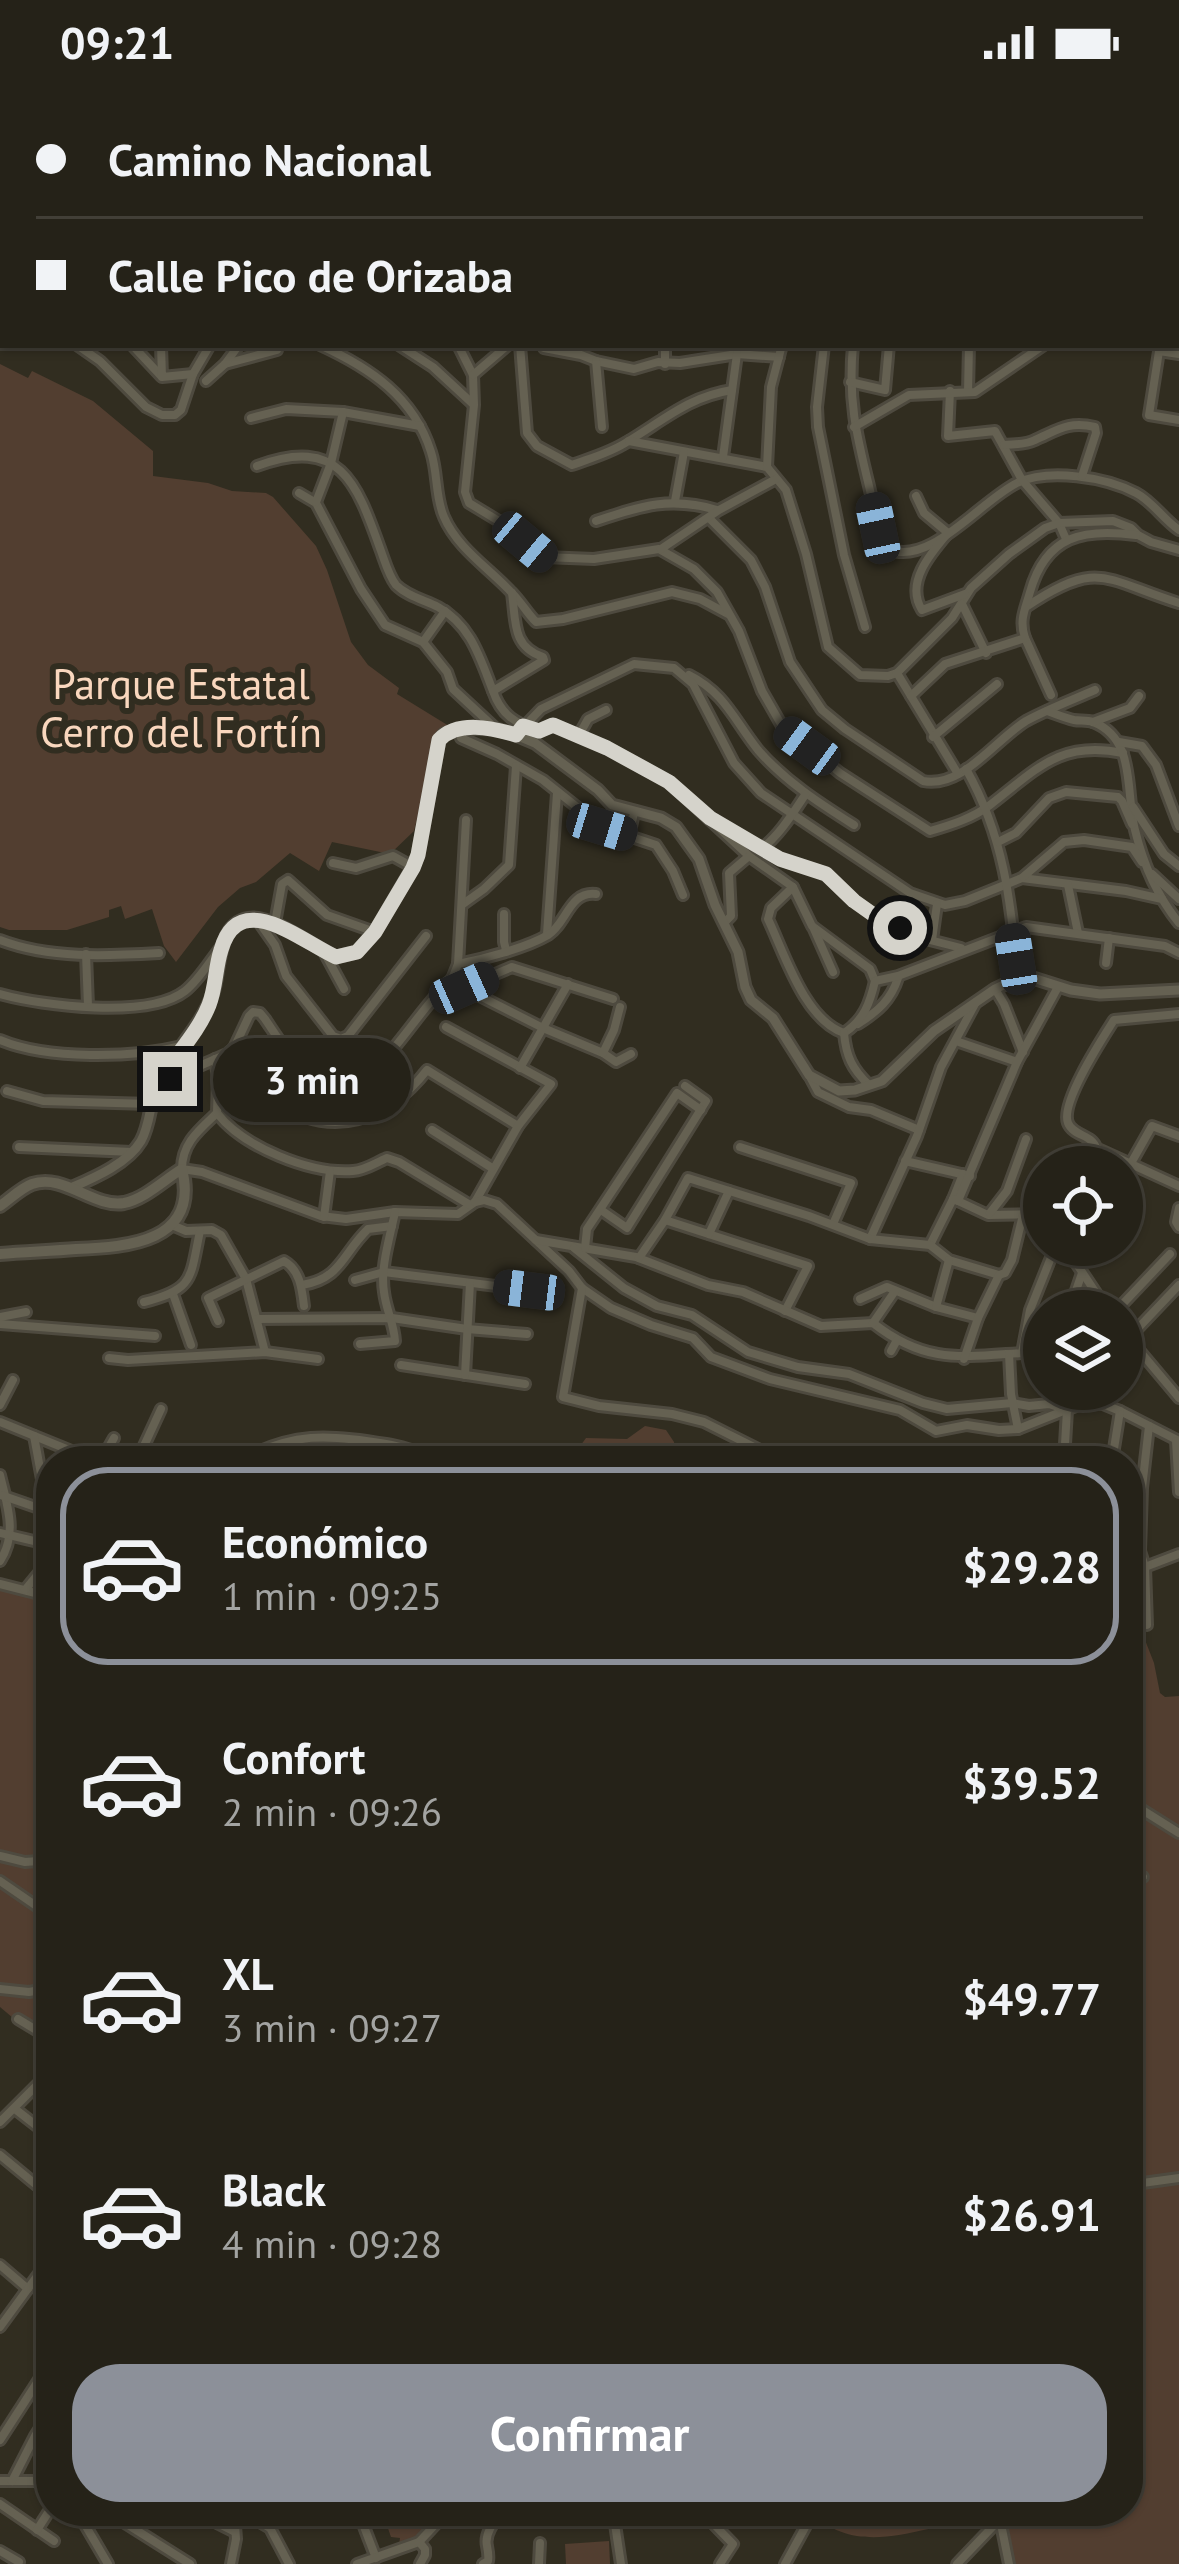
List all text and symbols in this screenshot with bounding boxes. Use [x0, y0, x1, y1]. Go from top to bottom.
text: 09:21 [60, 13, 174, 71]
text: Camino Nacional [108, 130, 431, 188]
text: Calle Pico de Orizaba [108, 246, 513, 304]
car [853, 489, 903, 567]
car [486, 505, 564, 579]
park label: Parque Estatal Cerro del Fortín [40, 656, 322, 759]
car [767, 710, 847, 782]
car [562, 799, 642, 855]
route start [873, 901, 927, 955]
car [993, 921, 1039, 997]
car [424, 957, 504, 1019]
callout: 3 min [212, 1037, 410, 1121]
route end [143, 1052, 197, 1106]
text: 3 min [264, 1054, 360, 1105]
map controls [1023, 1146, 1143, 1410]
button: locate [1023, 1146, 1143, 1266]
car [491, 1268, 567, 1312]
button: layers [1023, 1290, 1143, 1410]
icon: car [78, 1512, 186, 1620]
text: Económico [222, 1512, 428, 1570]
text: $29.28 [962, 1537, 1101, 1595]
text: 1 min · 09:25 [222, 1570, 442, 1621]
icon: car [78, 1728, 186, 1836]
text: Confort [222, 1728, 365, 1786]
text: $39.52 [962, 1753, 1101, 1811]
text: 2 min · 09:26 [222, 1786, 442, 1837]
icon: car [78, 1944, 186, 2052]
text: XL [222, 1944, 274, 2002]
text: $49.77 [962, 1969, 1101, 2027]
text: 3 min · 09:27 [222, 2002, 442, 2053]
icon: car [78, 2160, 186, 2268]
text: Black [222, 2160, 326, 2218]
text: $26.91 [962, 2185, 1101, 2243]
text: 4 min · 09:28 [222, 2218, 442, 2269]
button: Confirmar [72, 2364, 1107, 2502]

